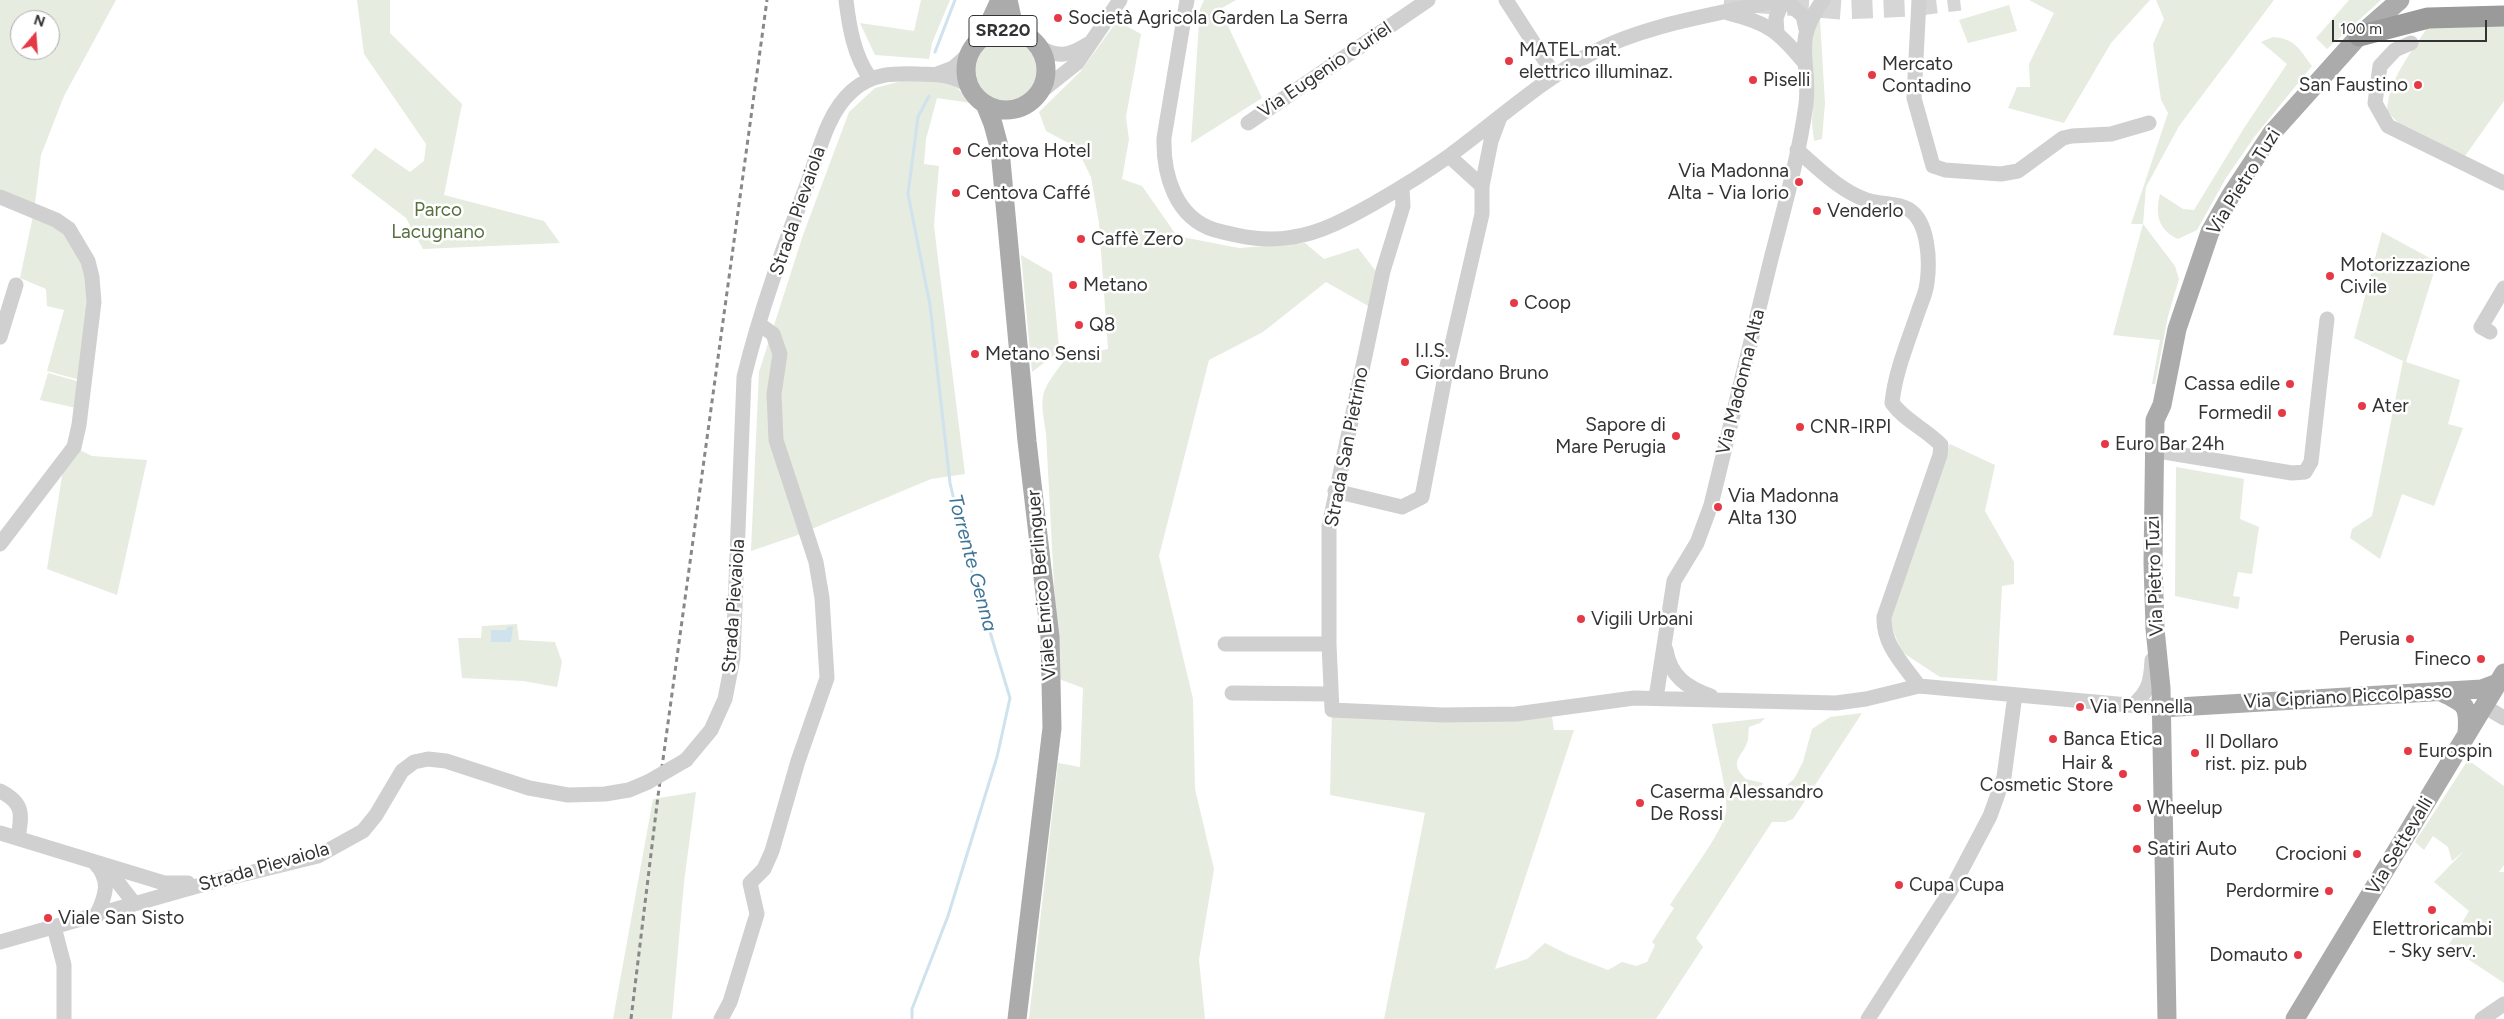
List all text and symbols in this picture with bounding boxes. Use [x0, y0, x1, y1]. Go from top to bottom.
place label: Società Agricola Garden La Serra [1068, 7, 1348, 29]
north arrow [10, 10, 60, 60]
scale bar [2334, 10, 2489, 42]
text: N [32, 11, 47, 31]
marker: Società Agricola Garden La Serra [1052, 12, 1064, 24]
road number: SR220 [969, 16, 1037, 46]
street label: Via Eugenio Curiel [1254, 17, 1396, 123]
text: 100 m [2340, 20, 2382, 38]
place label: MATEL mat. elettrico illuminaz. [1519, 39, 1673, 83]
place label: Mercato Contadino [1882, 53, 1971, 97]
marker: MATEL mat. elettrico illuminaz. [1503, 55, 1515, 67]
place label: Piselli [1763, 69, 1810, 91]
marker: Mercato Contadino [1866, 69, 1878, 81]
marker: Piselli [1747, 74, 1759, 86]
place label: San Faustino [2299, 74, 2408, 96]
marker: San Faustino [2412, 79, 2424, 91]
street label: Via Pietro Tuzi [2202, 125, 2286, 239]
place label: Centova Hotel [967, 140, 1091, 162]
street label: Strada Pievaiola [765, 144, 831, 278]
marker: Centova Hotel [951, 145, 963, 157]
place label: Via Madonna Alta - Via Iorio [1668, 160, 1789, 204]
marker: Via Madonna Alta - Via Iorio [1793, 176, 1805, 188]
place label: Centova Caffé [966, 182, 1090, 204]
marker: Centova Caffé [950, 187, 962, 199]
park label: Parco Lacugnano [391, 199, 485, 243]
place label: Venderlo [1827, 200, 1904, 222]
marker: Venderlo [1811, 205, 1823, 217]
place label: Caffè Zero [1091, 228, 1183, 250]
marker: Caffè Zero [1075, 233, 1087, 245]
place label: Motorizzazione Civile [2340, 254, 2470, 298]
marker: Motorizzazione Civile [2324, 270, 2336, 282]
place label: Metano [1083, 274, 1148, 296]
marker: Metano [1067, 279, 1079, 291]
place label: Coop [1524, 292, 1571, 314]
marker: Coop [1508, 297, 1520, 309]
street label: Via Madonna Alta [1712, 307, 1770, 457]
place label: Q8 [1089, 314, 1115, 336]
marker: Q8 [1073, 319, 1085, 331]
place label: I.I.S. Giordano Bruno [1415, 340, 1549, 384]
place label: Metano Sensi [985, 343, 1100, 365]
marker: Metano Sensi [969, 348, 981, 360]
marker: I.I.S. Giordano Bruno [1399, 356, 1411, 368]
street label: Strada San Pietrino [1320, 365, 1374, 529]
place label: Cassa edile [2184, 373, 2280, 395]
marker: Cassa edile [2284, 378, 2296, 390]
place label: Ater [2372, 395, 2409, 417]
marker: Ater [2356, 400, 2368, 412]
place label: Formedil [2198, 402, 2272, 424]
marker: Formedil [2276, 407, 2288, 419]
place label: Sapore di Mare Perugia [1555, 414, 1666, 458]
place label: CNR-IRPI [1810, 416, 1891, 438]
marker: CNR-IRPI [1794, 421, 1806, 433]
marker: Sapore di Mare Perugia [1670, 430, 1682, 442]
place label: Euro Bar 24h [2115, 433, 2224, 455]
marker: Euro Bar 24h [2099, 438, 2111, 450]
place label: Via Madonna Alta 130 [1728, 485, 1839, 529]
street label: Viale Enrico Berlinguer [1022, 489, 1062, 681]
water label: Torrente Genna [942, 492, 1002, 634]
marker: Via Madonna Alta 130 [1712, 501, 1724, 513]
street label: Via Pietro Tuzi [2141, 515, 2169, 637]
street label: Strada Pievaiola [718, 538, 750, 674]
place label: Vigili Urbani [1591, 608, 1693, 630]
marker: Vigili Urbani [1575, 613, 1587, 625]
place label: Perusia [2339, 628, 2400, 650]
marker: Perusia [2404, 633, 2416, 645]
place label: Fineco [2414, 648, 2471, 670]
marker: Fineco [2475, 653, 2487, 665]
street label: Via Cipriano Piccolpasso [2243, 680, 2453, 714]
place label: Via Pennella [2090, 696, 2193, 718]
marker: Via Pennella [2074, 701, 2086, 713]
place label: Banca Etica [2063, 728, 2162, 750]
place label: Il Dollaro rist. piz. pub [2205, 731, 2307, 775]
marker: Banca Etica [2047, 733, 2059, 745]
place label: Eurospin [2418, 740, 2492, 762]
marker: Eurospin [2402, 745, 2414, 757]
marker: Il Dollaro rist. piz. pub [2189, 747, 2201, 759]
place label: Hair & Cosmetic Store [1980, 752, 2113, 796]
marker: Hair & Cosmetic Store [2117, 768, 2129, 780]
place label: Caserma Alessandro De Rossi [1650, 781, 1824, 825]
street label: Via Settevalli [2362, 793, 2438, 899]
marker: Caserma Alessandro De Rossi [1634, 797, 1646, 809]
place label: Wheelup [2147, 797, 2223, 819]
marker: Wheelup [2131, 802, 2143, 814]
street label: Strada Pievaiola [196, 837, 332, 897]
place label: Satiri Auto [2147, 838, 2237, 860]
marker: Satiri Auto [2131, 843, 2143, 855]
place label: Crocioni [2275, 843, 2347, 865]
marker: Crocioni [2351, 848, 2363, 860]
place label: Cupa Cupa [1909, 874, 2004, 896]
marker: Cupa Cupa [1893, 879, 1905, 891]
place label: Perdormire [2225, 880, 2319, 902]
marker: Perdormire [2323, 885, 2335, 897]
marker: Elettroricambi - Sky serv. [2426, 904, 2438, 916]
place label: Viale San Sisto [58, 907, 184, 929]
marker: Viale San Sisto [42, 912, 54, 924]
place label: Elettroricambi - Sky serv. [2372, 918, 2492, 962]
place label: Domauto [2209, 944, 2288, 966]
marker: Domauto [2292, 949, 2304, 961]

